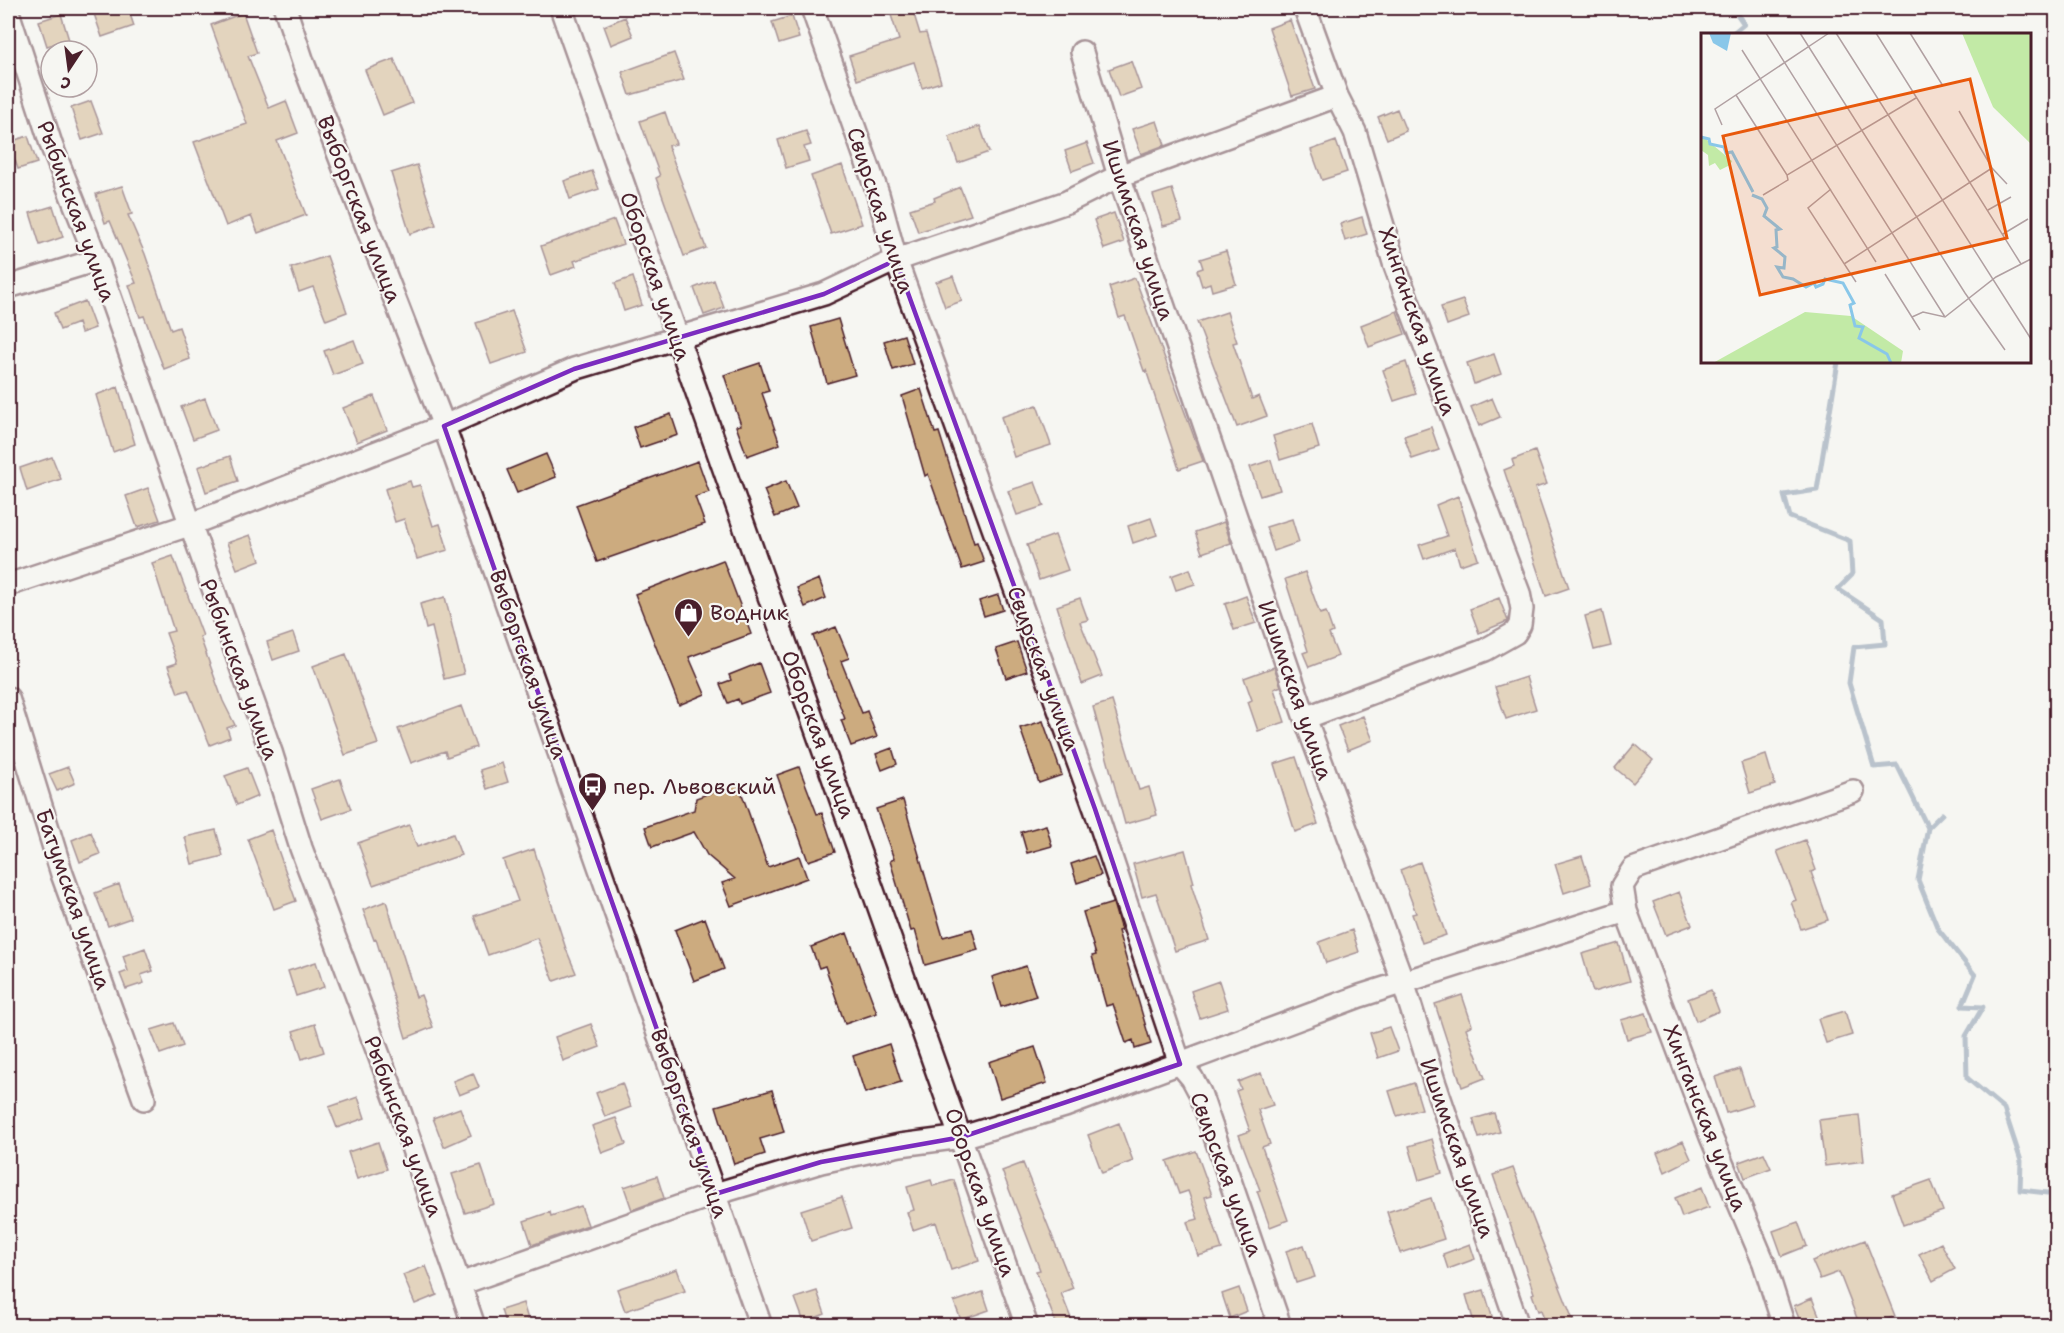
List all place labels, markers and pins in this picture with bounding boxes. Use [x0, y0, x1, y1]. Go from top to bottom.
shop icon: Водник [673, 596, 705, 638]
place label: Водник [710, 598, 788, 627]
bus stop icon: пер. Львовский [576, 770, 608, 812]
place label: пер. Львовский [613, 772, 776, 801]

